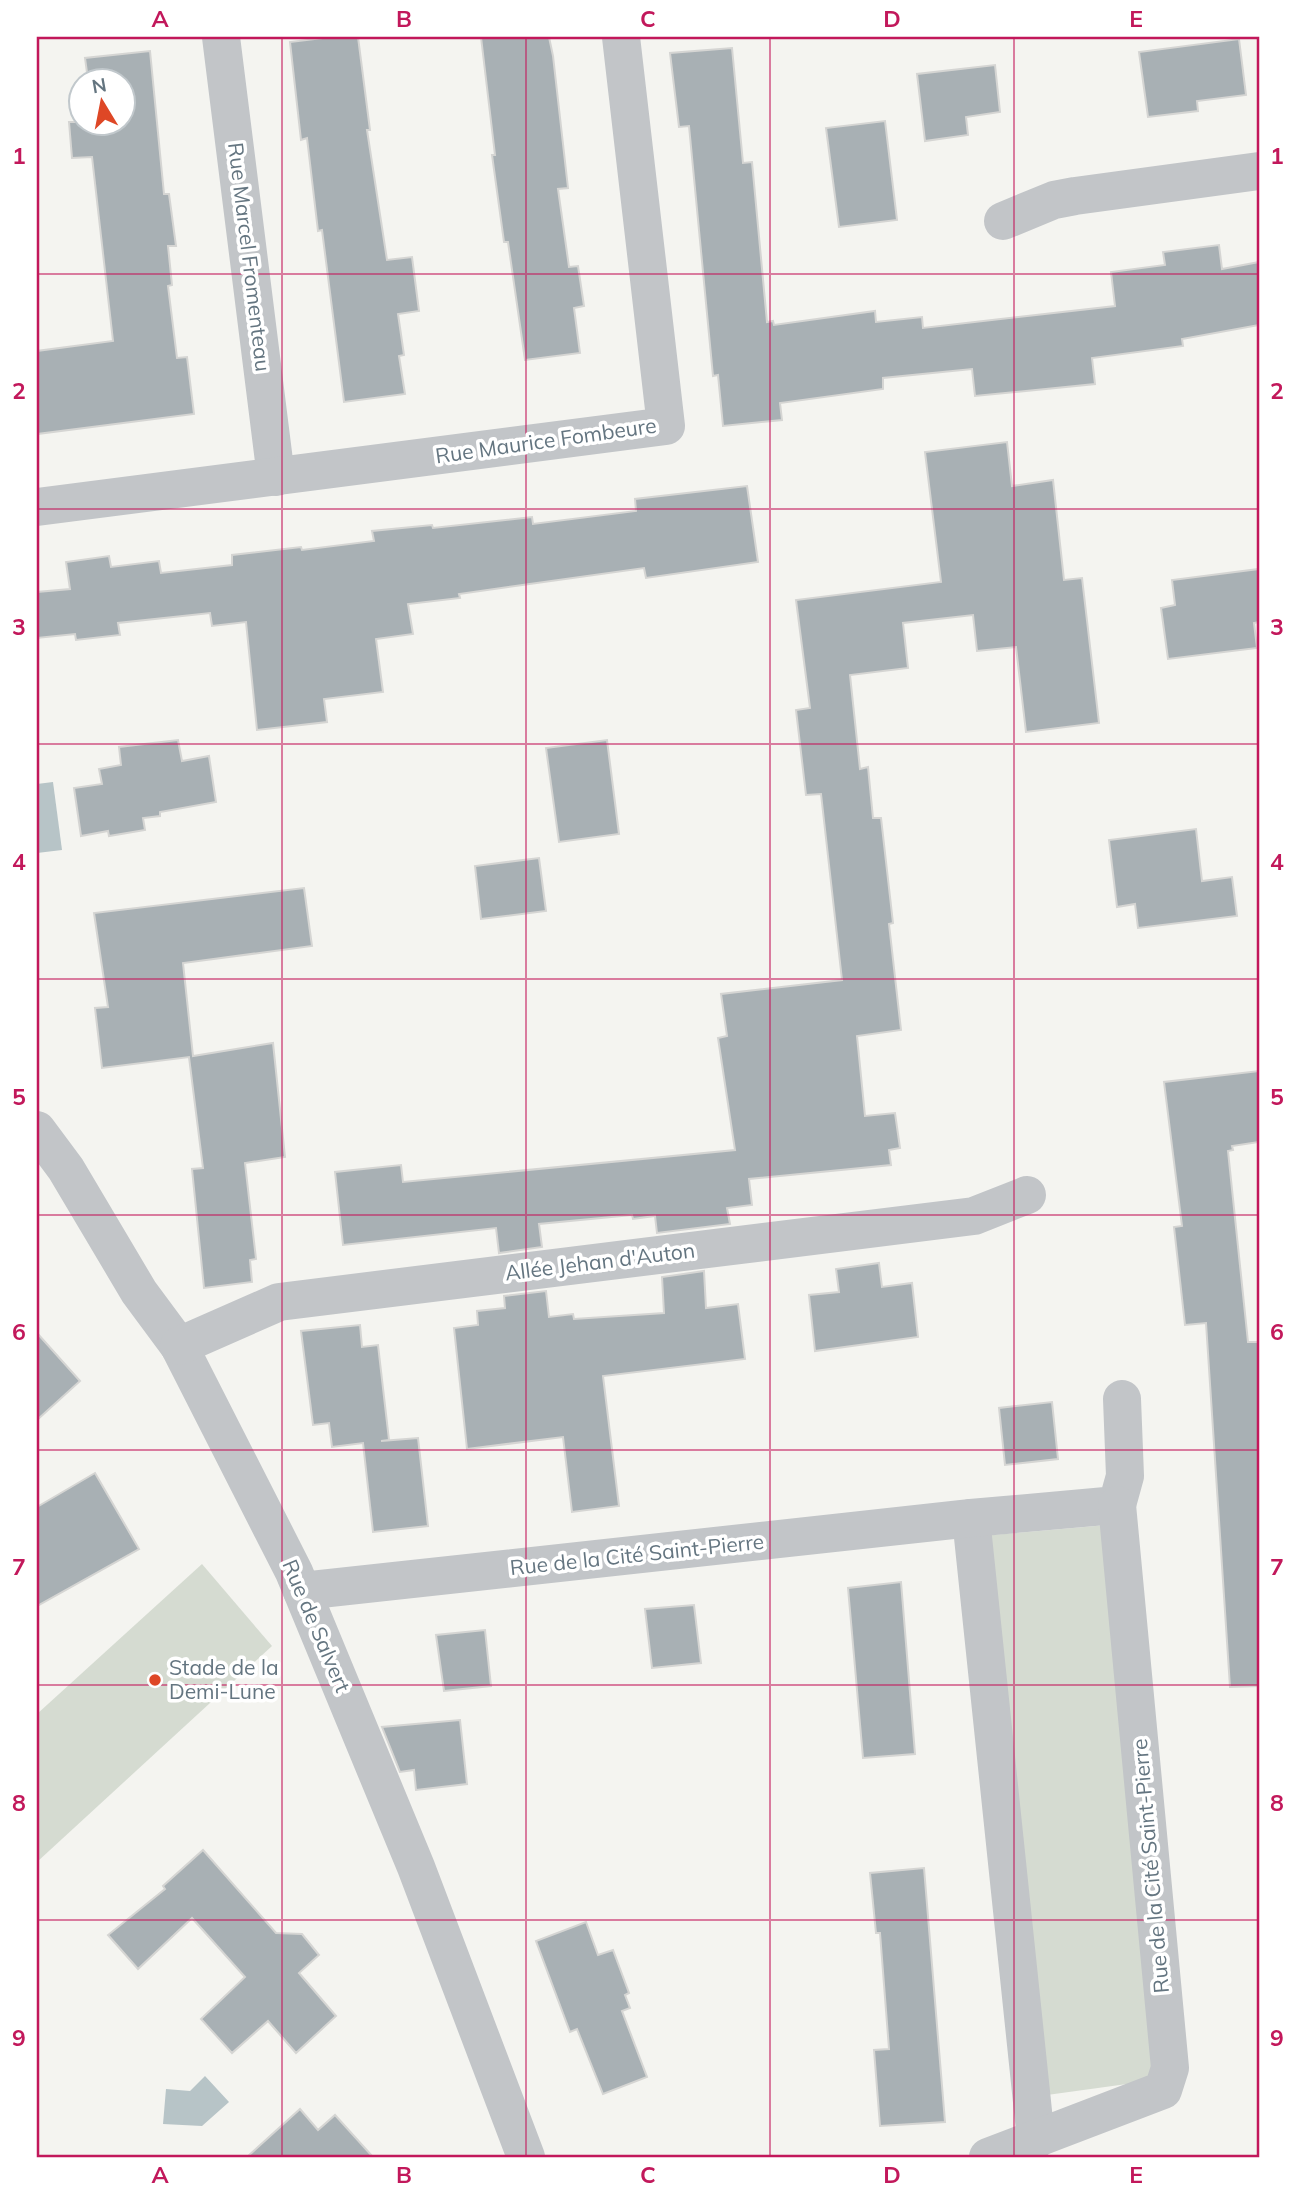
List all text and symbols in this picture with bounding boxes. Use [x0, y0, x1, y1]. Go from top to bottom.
text: A [151, 4, 169, 33]
text: B [396, 4, 412, 33]
text: C [640, 4, 656, 33]
text: D [883, 4, 901, 33]
text: E [1129, 4, 1143, 33]
north arrow [66, 66, 136, 136]
text: N [90, 72, 108, 98]
text: 1 [12, 141, 26, 170]
street label: Rue Marcel Fromenteau [223, 141, 277, 373]
text: 1 [1270, 141, 1284, 170]
text: 2 [12, 376, 26, 405]
text: 2 [1270, 376, 1284, 405]
street label: Rue Maurice Fombeure [434, 412, 658, 468]
text: 3 [12, 612, 26, 641]
text: 3 [1270, 612, 1284, 641]
text: 4 [12, 847, 26, 876]
text: 4 [1270, 847, 1284, 876]
text: 5 [12, 1082, 26, 1111]
text: 5 [1270, 1082, 1284, 1111]
street label: Allée Jehan d'Auton [503, 1236, 696, 1286]
text: 6 [12, 1317, 26, 1346]
text: 6 [1270, 1317, 1284, 1346]
street label: Rue de la Cité Saint-Pierre [509, 1528, 765, 1580]
text: 7 [12, 1552, 26, 1581]
text: 7 [1270, 1552, 1284, 1581]
street label: Rue de Salvert [277, 1555, 357, 1696]
place label: Stade de la Demi-Lune [169, 1654, 279, 1704]
marker: Stade de la Demi-Lune [147, 1672, 163, 1688]
street label: Rue de la Cité Saint-Pierre [1126, 1738, 1174, 1994]
text: 8 [12, 1788, 26, 1817]
text: 8 [1270, 1788, 1284, 1817]
text: 9 [12, 2023, 26, 2052]
text: 9 [1270, 2023, 1284, 2052]
text: A [151, 2160, 169, 2189]
text: B [396, 2160, 412, 2189]
text: C [640, 2160, 656, 2189]
text: D [883, 2160, 901, 2189]
text: E [1129, 2160, 1143, 2189]

